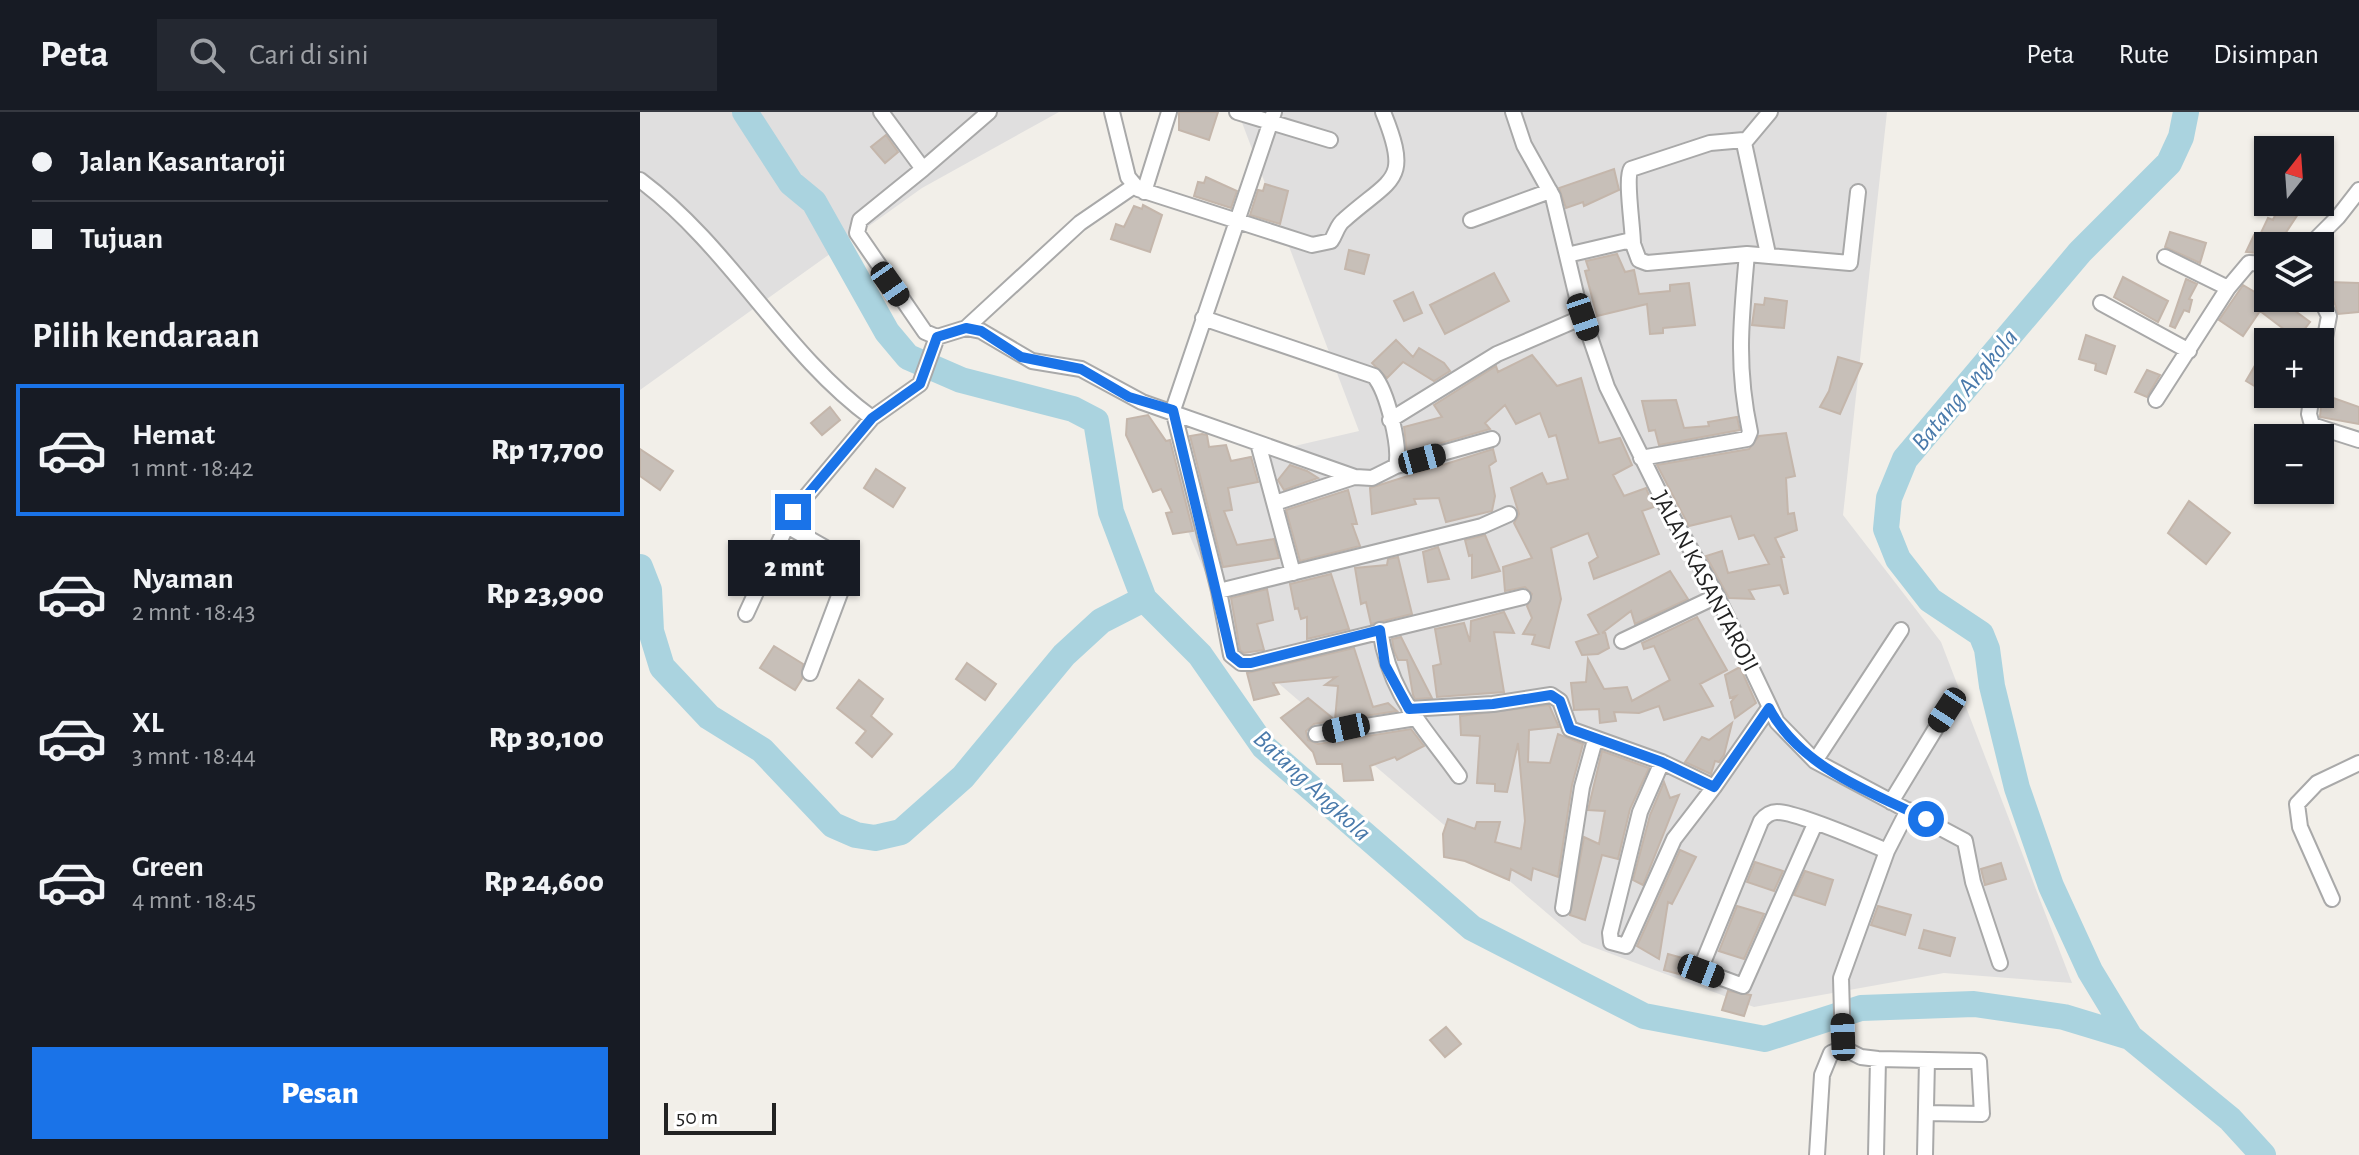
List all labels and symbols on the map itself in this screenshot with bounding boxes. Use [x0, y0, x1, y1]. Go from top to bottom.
north arrow [2254, 136, 2334, 216]
car [866, 257, 914, 311]
car [1564, 290, 1602, 344]
water label: Batang Angkola [1907, 324, 2023, 455]
car [1396, 441, 1448, 477]
street label: JALAN KASANTAROJI [1648, 487, 1763, 676]
route end [775, 494, 811, 530]
callout: 2 mnt [727, 540, 859, 596]
car [1924, 683, 1970, 737]
car [1320, 711, 1372, 745]
water label: Batang Angkola [1249, 725, 1376, 846]
route start [1908, 801, 1944, 837]
car [1674, 951, 1728, 991]
car [1830, 1013, 1856, 1061]
scale bar [664, 1099, 776, 1135]

